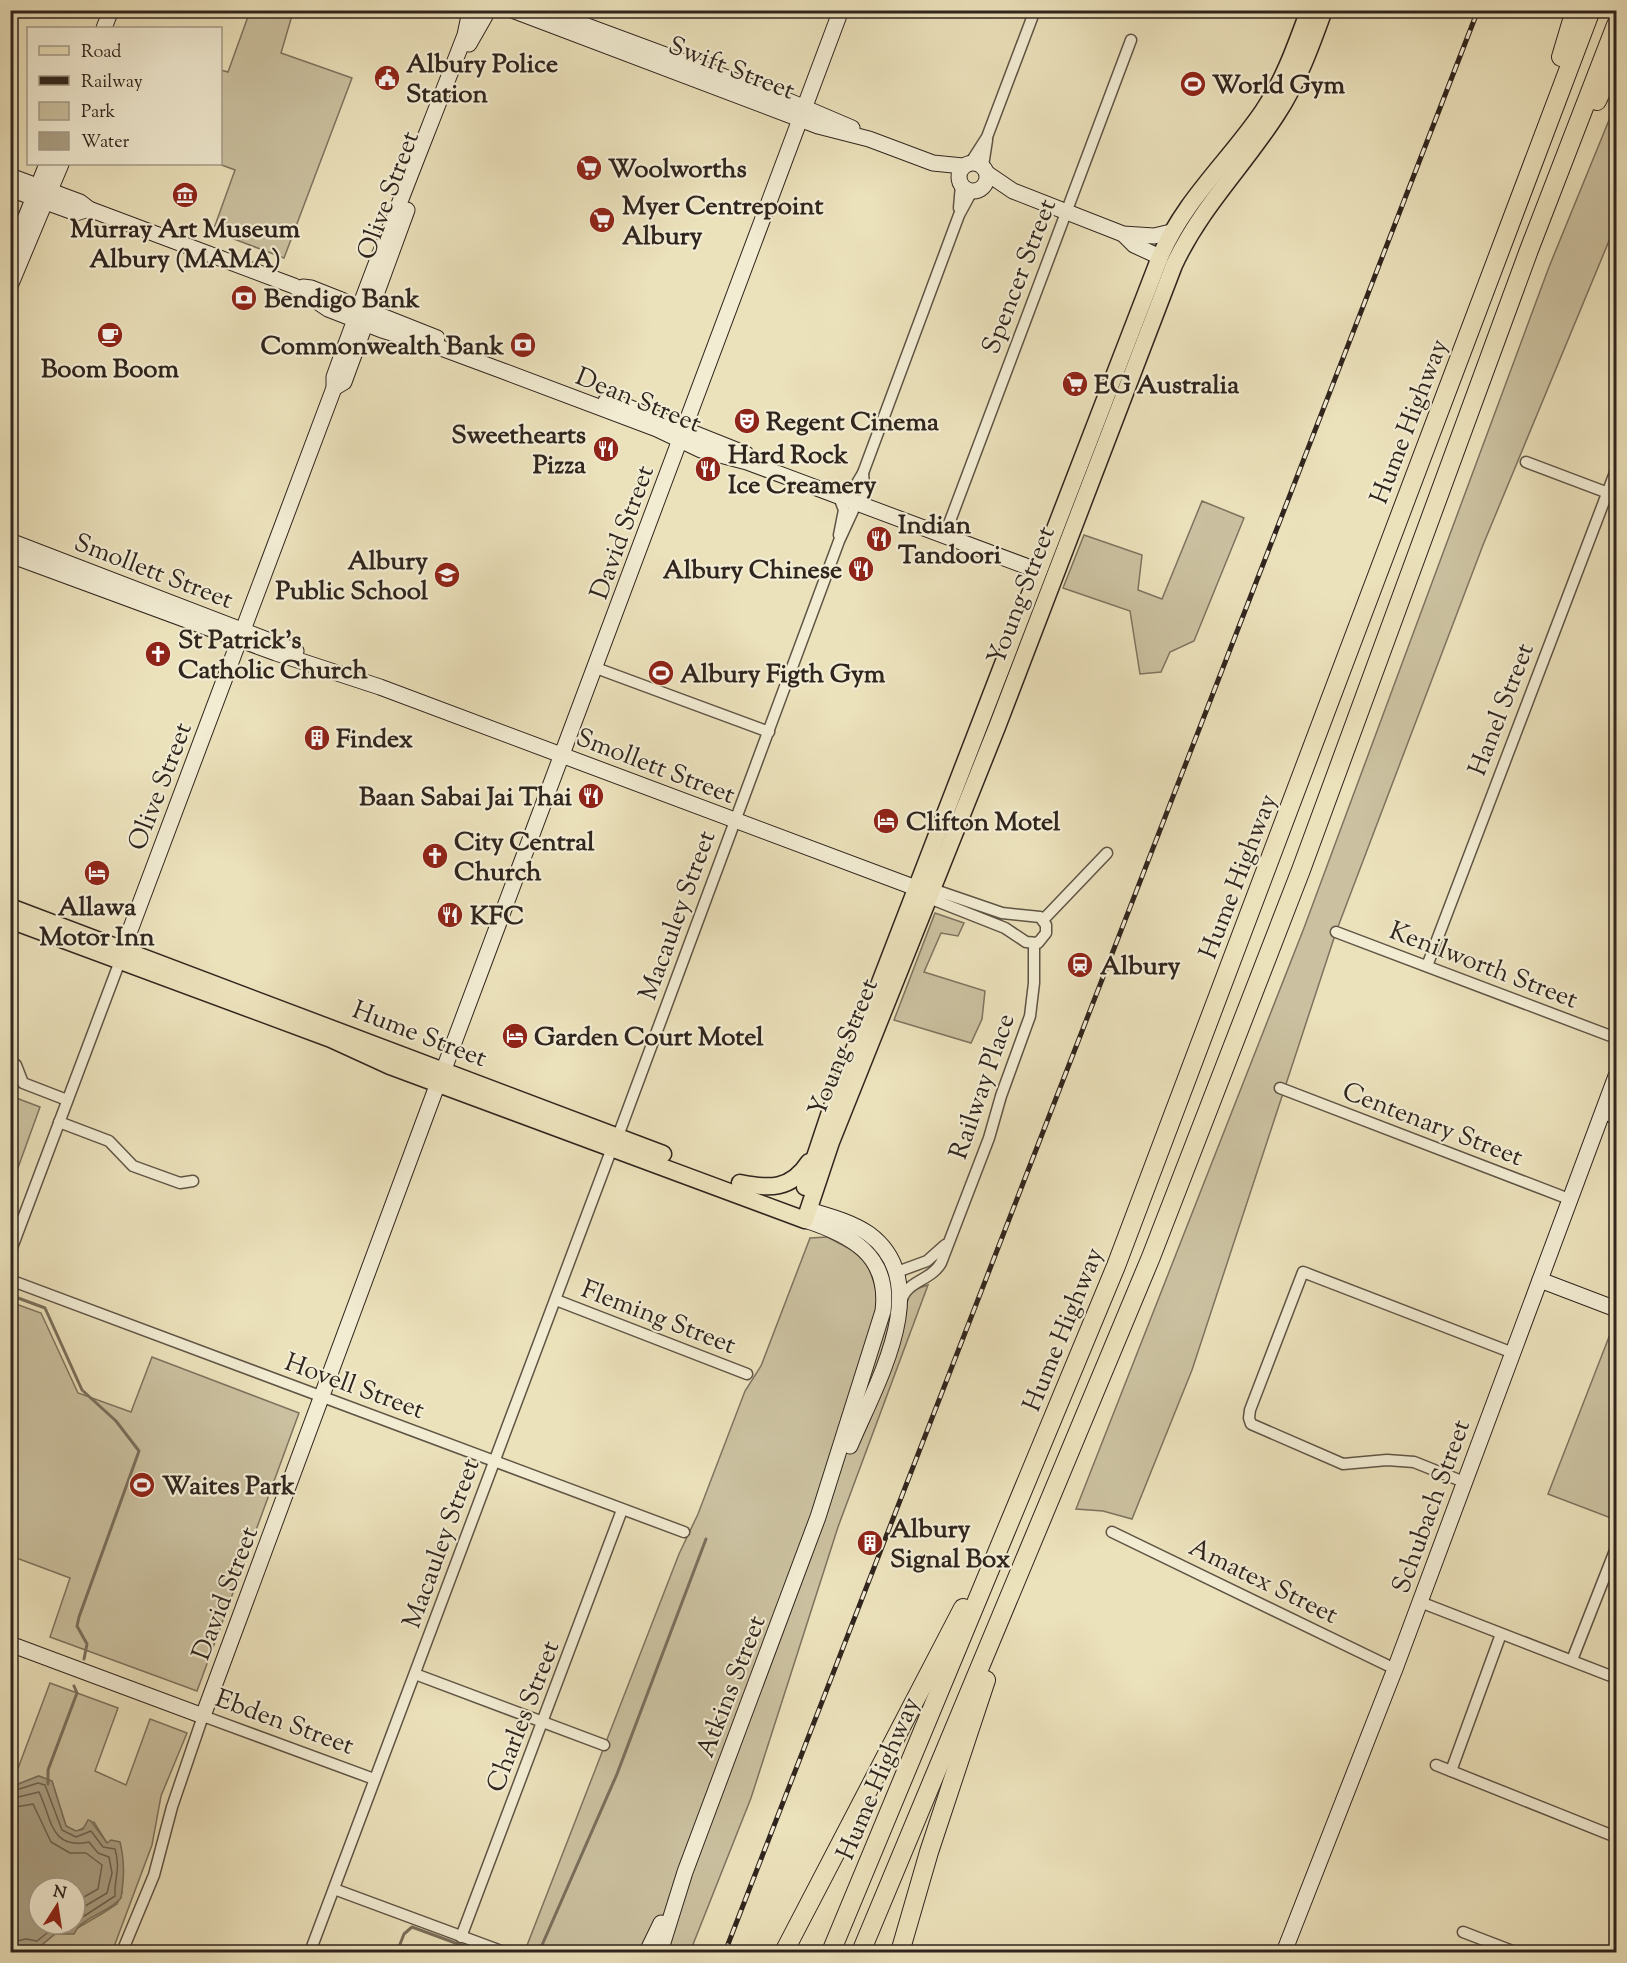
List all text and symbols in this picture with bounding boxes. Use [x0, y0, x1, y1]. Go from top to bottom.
legend [27, 27, 222, 165]
street label: Swift Street [662, 28, 800, 110]
text: Road [81, 40, 121, 66]
place label: Albury Police Station [406, 47, 558, 114]
public building icon: Albury Police Station [372, 63, 402, 93]
place label: World Gym [1212, 68, 1346, 105]
sports icon: World Gym [1178, 69, 1208, 99]
text: Railway [81, 70, 143, 96]
text: Park [81, 100, 116, 126]
street label: Olive Street [349, 126, 430, 265]
text: Water [81, 130, 130, 156]
place label: Woolworths [608, 152, 747, 189]
supermarket icon: Woolworths [574, 153, 604, 183]
museum icon: Murray Art Museum Albury (MAMA) [170, 180, 200, 210]
place label: Myer Centrepoint Albury [622, 189, 823, 256]
street label: Spencer Street [974, 194, 1067, 360]
supermarket icon: Myer Centrepoint Albury [587, 205, 617, 235]
place label: Murray Art Museum Albury (MAMA) [70, 212, 301, 279]
place label: Bendigo Bank [264, 282, 421, 319]
bank icon: Bendigo Bank [229, 283, 259, 313]
cafe icon: Boom Boom [95, 320, 125, 350]
place label: Commonwealth Bank [261, 329, 505, 366]
bank icon: Commonwealth Bank [508, 330, 538, 360]
street label: Hume Highway [1362, 334, 1459, 510]
place label: Boom Boom [41, 352, 180, 389]
street label: Dean Street [570, 359, 707, 443]
place label: EG Australia [1094, 368, 1239, 405]
supermarket icon: EG Australia [1060, 369, 1090, 399]
place label: Regent Cinema [766, 405, 939, 442]
theatre icon: Regent Cinema [732, 406, 762, 436]
place label: Sweethearts Pizza [451, 418, 586, 485]
restaurant icon: Sweethearts Pizza [591, 434, 621, 464]
place label: Hard Rock Ice Creamery [728, 438, 876, 505]
restaurant icon: Hard Rock Ice Creamery [693, 454, 723, 484]
street label: David Street [582, 460, 665, 605]
place label: Indian Tandoori [898, 508, 1002, 575]
street label: Young Street [979, 521, 1066, 671]
restaurant icon: Indian Tandoori [864, 524, 894, 554]
street label: Smollett Street [68, 525, 238, 620]
place label: Albury Public School [275, 544, 429, 611]
place label: Albury Chinese [663, 553, 842, 590]
restaurant icon: Albury Chinese [846, 554, 876, 584]
school or university icon: Albury Public School [432, 560, 462, 590]
place label: St Patrick's Catholic Church [178, 623, 368, 690]
street label: Hanel Street [1460, 638, 1545, 782]
church icon: St Patrick's Catholic Church [143, 639, 173, 669]
place label: Albury Figth Gym [680, 657, 886, 694]
sports icon: Albury Figth Gym [646, 658, 676, 688]
street label: Olive Street [120, 717, 203, 856]
street label: Smollett Street [570, 720, 740, 815]
place label: Findex [336, 722, 413, 759]
building icon: Findex [302, 723, 332, 753]
place label: Baan Sabai Jai Thai [359, 780, 573, 817]
restaurant icon: Baan Sabai Jai Thai [576, 781, 606, 811]
street label: Hume Highway [1191, 789, 1288, 965]
place label: Clifton Motel [906, 805, 1061, 842]
hotel icon: Clifton Motel [871, 806, 901, 836]
place label: City Central Church [454, 825, 595, 892]
street label: Macauley Street [630, 826, 726, 1006]
church icon: City Central Church [420, 841, 450, 871]
hotel icon: Allawa Motor Inn [82, 858, 112, 888]
place label: Allawa Motor Inn [39, 890, 155, 957]
place label: KFC [470, 899, 524, 936]
restaurant icon: KFC [435, 900, 465, 930]
street label: Kenilworth Street [1384, 913, 1583, 1019]
place label: Albury [1100, 949, 1180, 986]
station icon: Albury [1065, 950, 1095, 980]
street label: Young Street [800, 973, 889, 1122]
street label: Hume Street [346, 993, 492, 1078]
street label: Railway Place [941, 1009, 1026, 1165]
place label: Garden Court Motel [534, 1020, 764, 1057]
hotel icon: Garden Court Motel [500, 1021, 530, 1051]
street label: Centenary Street [1336, 1074, 1528, 1177]
street label: Hume Highway [1015, 1242, 1114, 1418]
street label: Fleming Street [575, 1272, 741, 1365]
street label: Hovell Street [279, 1345, 429, 1430]
street label: Schubach Street [1384, 1415, 1481, 1599]
street label: Macauley Street [394, 1454, 490, 1634]
place label: Waites Park [162, 1469, 296, 1506]
sports icon: Waites Park [127, 1470, 157, 1500]
place label: Albury Signal Box [890, 1512, 1010, 1579]
street label: David Street [184, 1522, 269, 1666]
building icon: Albury Signal Box [855, 1528, 885, 1558]
street label: Amatex Street [1182, 1530, 1344, 1634]
street label: Atkins Street [688, 1610, 776, 1763]
street label: Charles Street [478, 1636, 570, 1798]
street label: Ebden Street [210, 1681, 359, 1766]
street label: Hume Highway [828, 1692, 930, 1866]
north arrow [27, 1876, 87, 1936]
text: N [51, 1881, 68, 1906]

